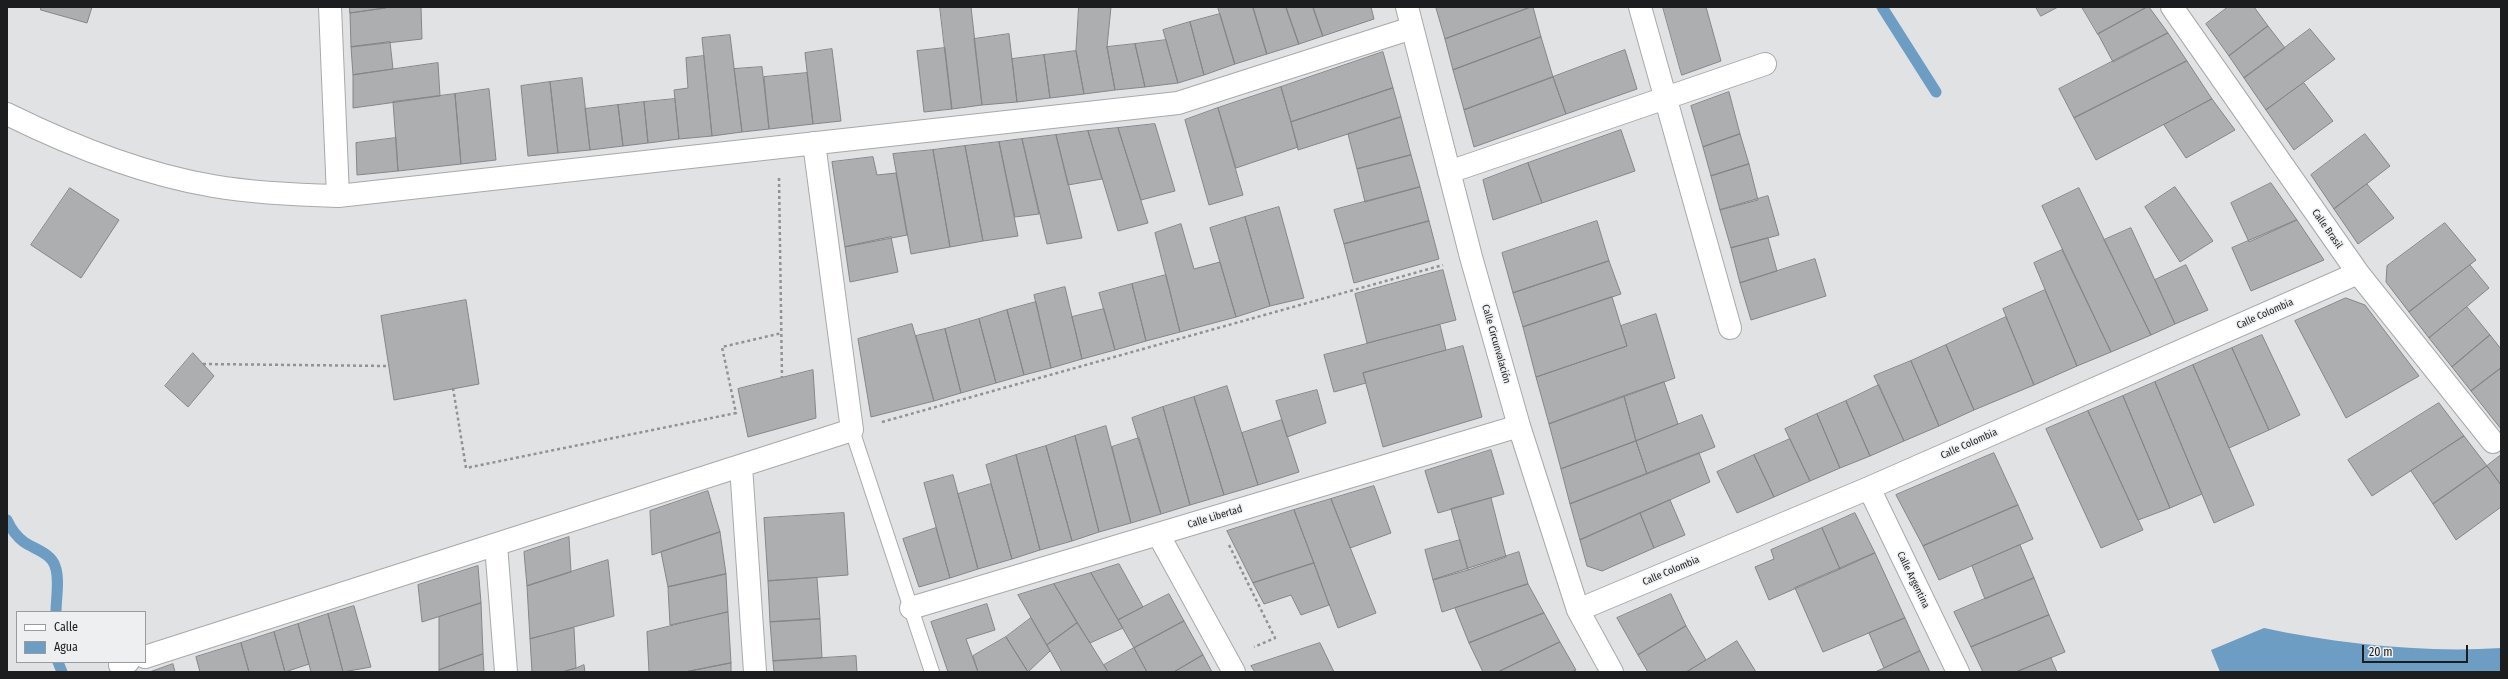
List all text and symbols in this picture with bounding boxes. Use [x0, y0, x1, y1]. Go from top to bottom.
street label: Calle Brasil [2309, 207, 2345, 251]
street label: Calle Colombia [2235, 296, 2295, 332]
street label: Calle Circunvalación [1479, 303, 1513, 385]
street label: Calle Colombia [1939, 426, 1999, 462]
street label: Calle Libertad [1186, 503, 1244, 531]
street label: Calle Argentina [1894, 550, 1932, 610]
street label: Calle Colombia [1641, 554, 1701, 588]
legend [16, 611, 146, 663]
text: Calle [54, 620, 78, 634]
scale bar [2364, 637, 2470, 663]
text: Agua [54, 640, 78, 654]
text: 20 m [2369, 645, 2393, 659]

